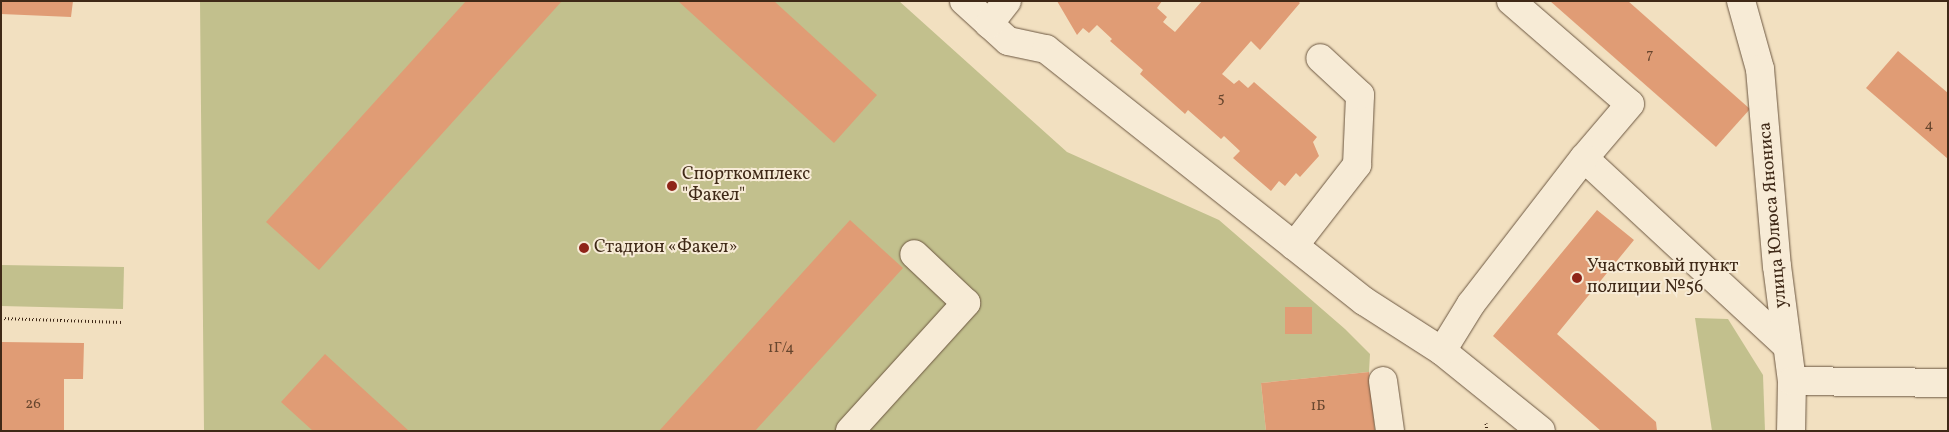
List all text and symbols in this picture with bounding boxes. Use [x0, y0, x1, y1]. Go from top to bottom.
house number: 7 [1646, 46, 1654, 64]
house number: 5 [1217, 90, 1225, 108]
house number: 4 [1925, 117, 1933, 135]
street label: улица Юлюса Янониса [1755, 121, 1793, 309]
place label: Спорткомплекс "Факел" [682, 165, 810, 208]
marker: Спорткомплекс "Факел" [666, 180, 678, 192]
place label: Стадион «Факел» [594, 237, 738, 259]
marker: Стадион «Факел» [578, 242, 590, 254]
place label: Участковый пункт полиции №56 [1587, 257, 1738, 300]
marker: Участковый пункт полиции №56 [1571, 272, 1583, 284]
house number: 1Г/4 [768, 340, 794, 358]
house number: 26 [25, 396, 41, 414]
house number: 1Б [1310, 398, 1326, 416]

